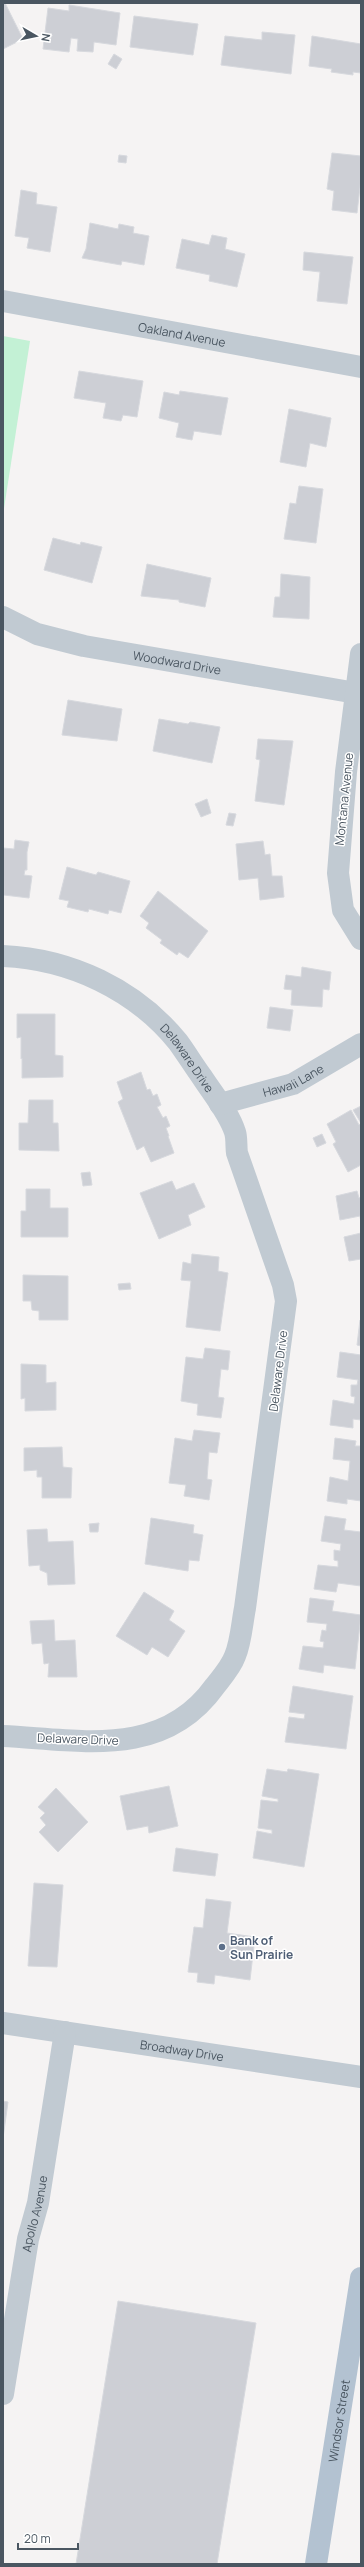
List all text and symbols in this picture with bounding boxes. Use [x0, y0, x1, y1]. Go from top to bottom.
north arrow [16, 16, 56, 56]
text: N [38, 33, 54, 43]
street label: Oakland Avenue [137, 318, 227, 350]
street label: Woodward Drive [132, 646, 223, 678]
street label: Montana Avenue [331, 752, 357, 846]
street label: Delaware Drive [157, 1019, 218, 1095]
street label: Hawaii Lane [261, 1059, 327, 1100]
street label: Delaware Drive [265, 1330, 291, 1412]
street label: Delaware Drive [37, 1729, 119, 1749]
place label: Bank of Sun Prairie [230, 1932, 293, 1963]
marker: Bank of Sun Prairie [217, 1942, 227, 1952]
street label: Broadway Drive [139, 2035, 225, 2065]
street label: Apollo Avenue [18, 2174, 51, 2253]
street label: Windsor Street [324, 2378, 353, 2463]
scale bar [18, 2525, 78, 2551]
text: 20 m [24, 2530, 51, 2547]

